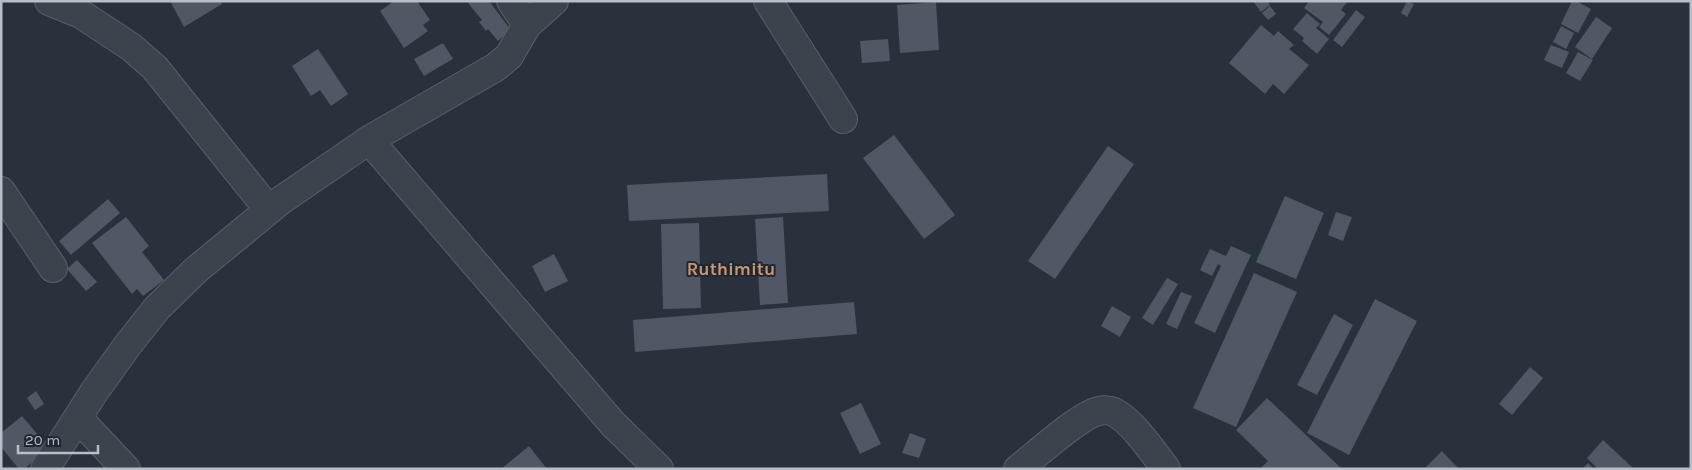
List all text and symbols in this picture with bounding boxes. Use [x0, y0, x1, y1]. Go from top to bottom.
district label: Ruthimitu [687, 258, 775, 280]
scale bar [18, 422, 98, 454]
text: 20 m [25, 431, 60, 449]

